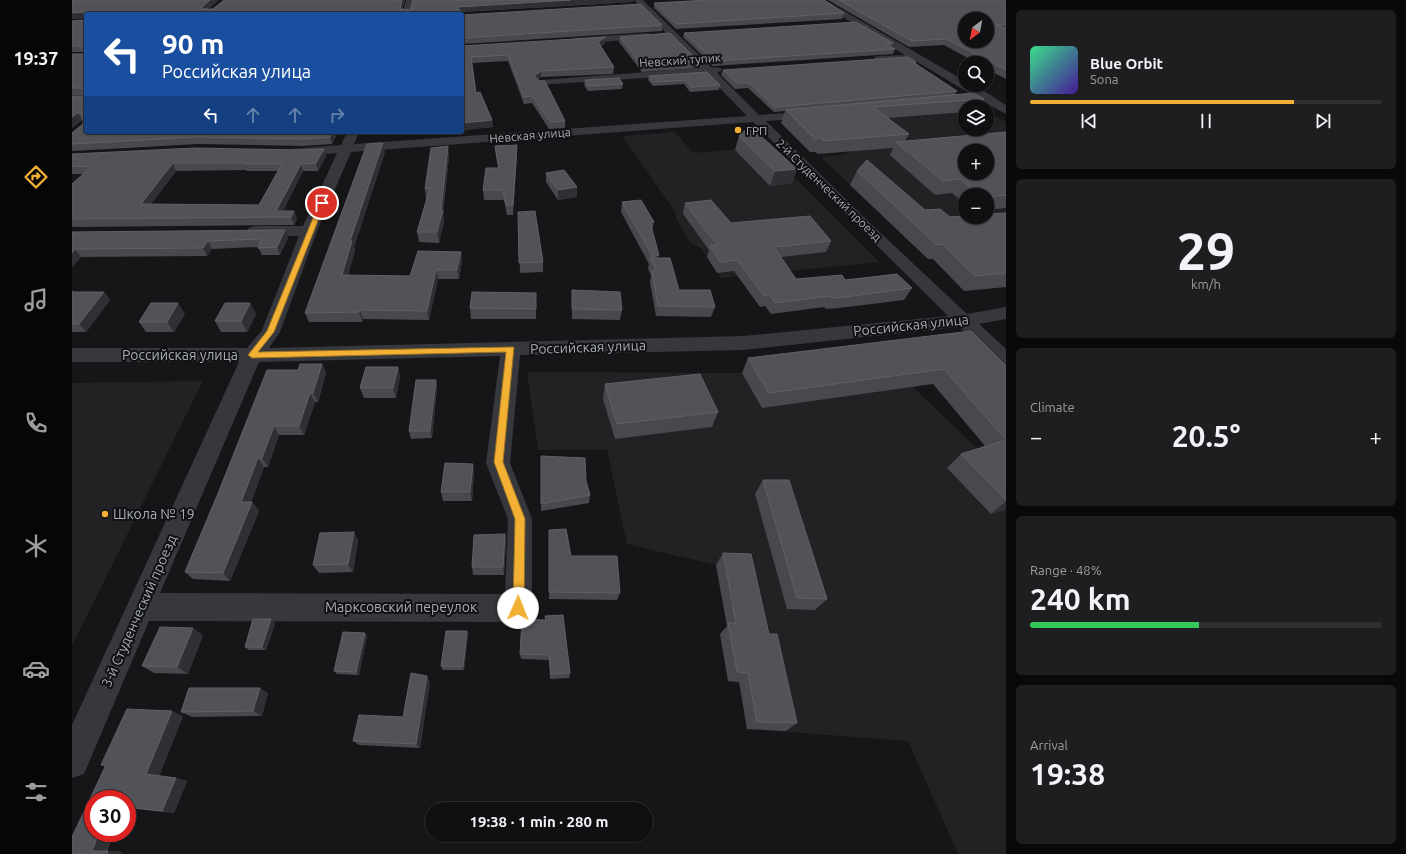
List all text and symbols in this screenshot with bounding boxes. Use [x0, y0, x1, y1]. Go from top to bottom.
north arrow [958, 12, 994, 48]
map controls [958, 12, 994, 224]
icon: left [96, 28, 148, 80]
text: 90 m [162, 28, 224, 59]
text: 19:37 [13, 48, 59, 68]
street label: Невский тупик [639, 51, 721, 69]
text: Blue Orbit [1090, 55, 1163, 72]
button: search [958, 56, 994, 92]
text: Российская улица [162, 61, 311, 81]
text: Sona [1090, 72, 1119, 86]
button: layers [958, 100, 994, 136]
icon: left [200, 104, 222, 126]
icon: ahead [242, 104, 264, 126]
icon: ahead [284, 104, 306, 126]
icon: right [326, 104, 348, 126]
icon: previous [1078, 110, 1100, 132]
icon: pause [1195, 110, 1217, 132]
icon: next [1312, 110, 1334, 132]
place label: ГРП [746, 124, 767, 137]
street label: Невская улица [489, 125, 571, 145]
marker: ГРП [733, 125, 743, 135]
street label: 2-й Студенческий проезд [774, 136, 884, 244]
button: + [958, 144, 994, 180]
icon: directions [22, 163, 50, 191]
pin [305, 186, 339, 220]
button: − [958, 188, 994, 224]
icon: arrive [311, 192, 333, 214]
text: 29 [1177, 222, 1235, 280]
text: km/h [1191, 277, 1221, 291]
icon: music [22, 286, 50, 314]
street label: Российская улица [852, 311, 970, 339]
street label: Российская улица [530, 337, 646, 357]
street label: Российская улица [122, 347, 238, 363]
text: Climate [1030, 400, 1075, 414]
icon: phone [22, 409, 50, 437]
text: 20.5° [1172, 419, 1240, 453]
text: − [1030, 424, 1042, 449]
text: + [1370, 424, 1382, 449]
place label: Школа № 19 [113, 506, 195, 522]
marker: Школа № 19 [100, 509, 110, 519]
icon: climate [22, 532, 50, 560]
street label: 3-й Студенческий проезд [98, 533, 180, 689]
text: Range · 48% [1030, 563, 1102, 577]
text: 240 km [1030, 582, 1131, 616]
position arrow [497, 587, 539, 629]
street label: Марксовский переулок [325, 599, 477, 615]
icon: car [22, 655, 50, 683]
text: Arrival [1030, 738, 1068, 752]
text: 19:38 [1030, 757, 1105, 791]
icon: filters [22, 778, 50, 806]
speed limit sign: 30 [84, 790, 136, 842]
text: 19:38 · 1 min · 280 m [470, 813, 608, 830]

